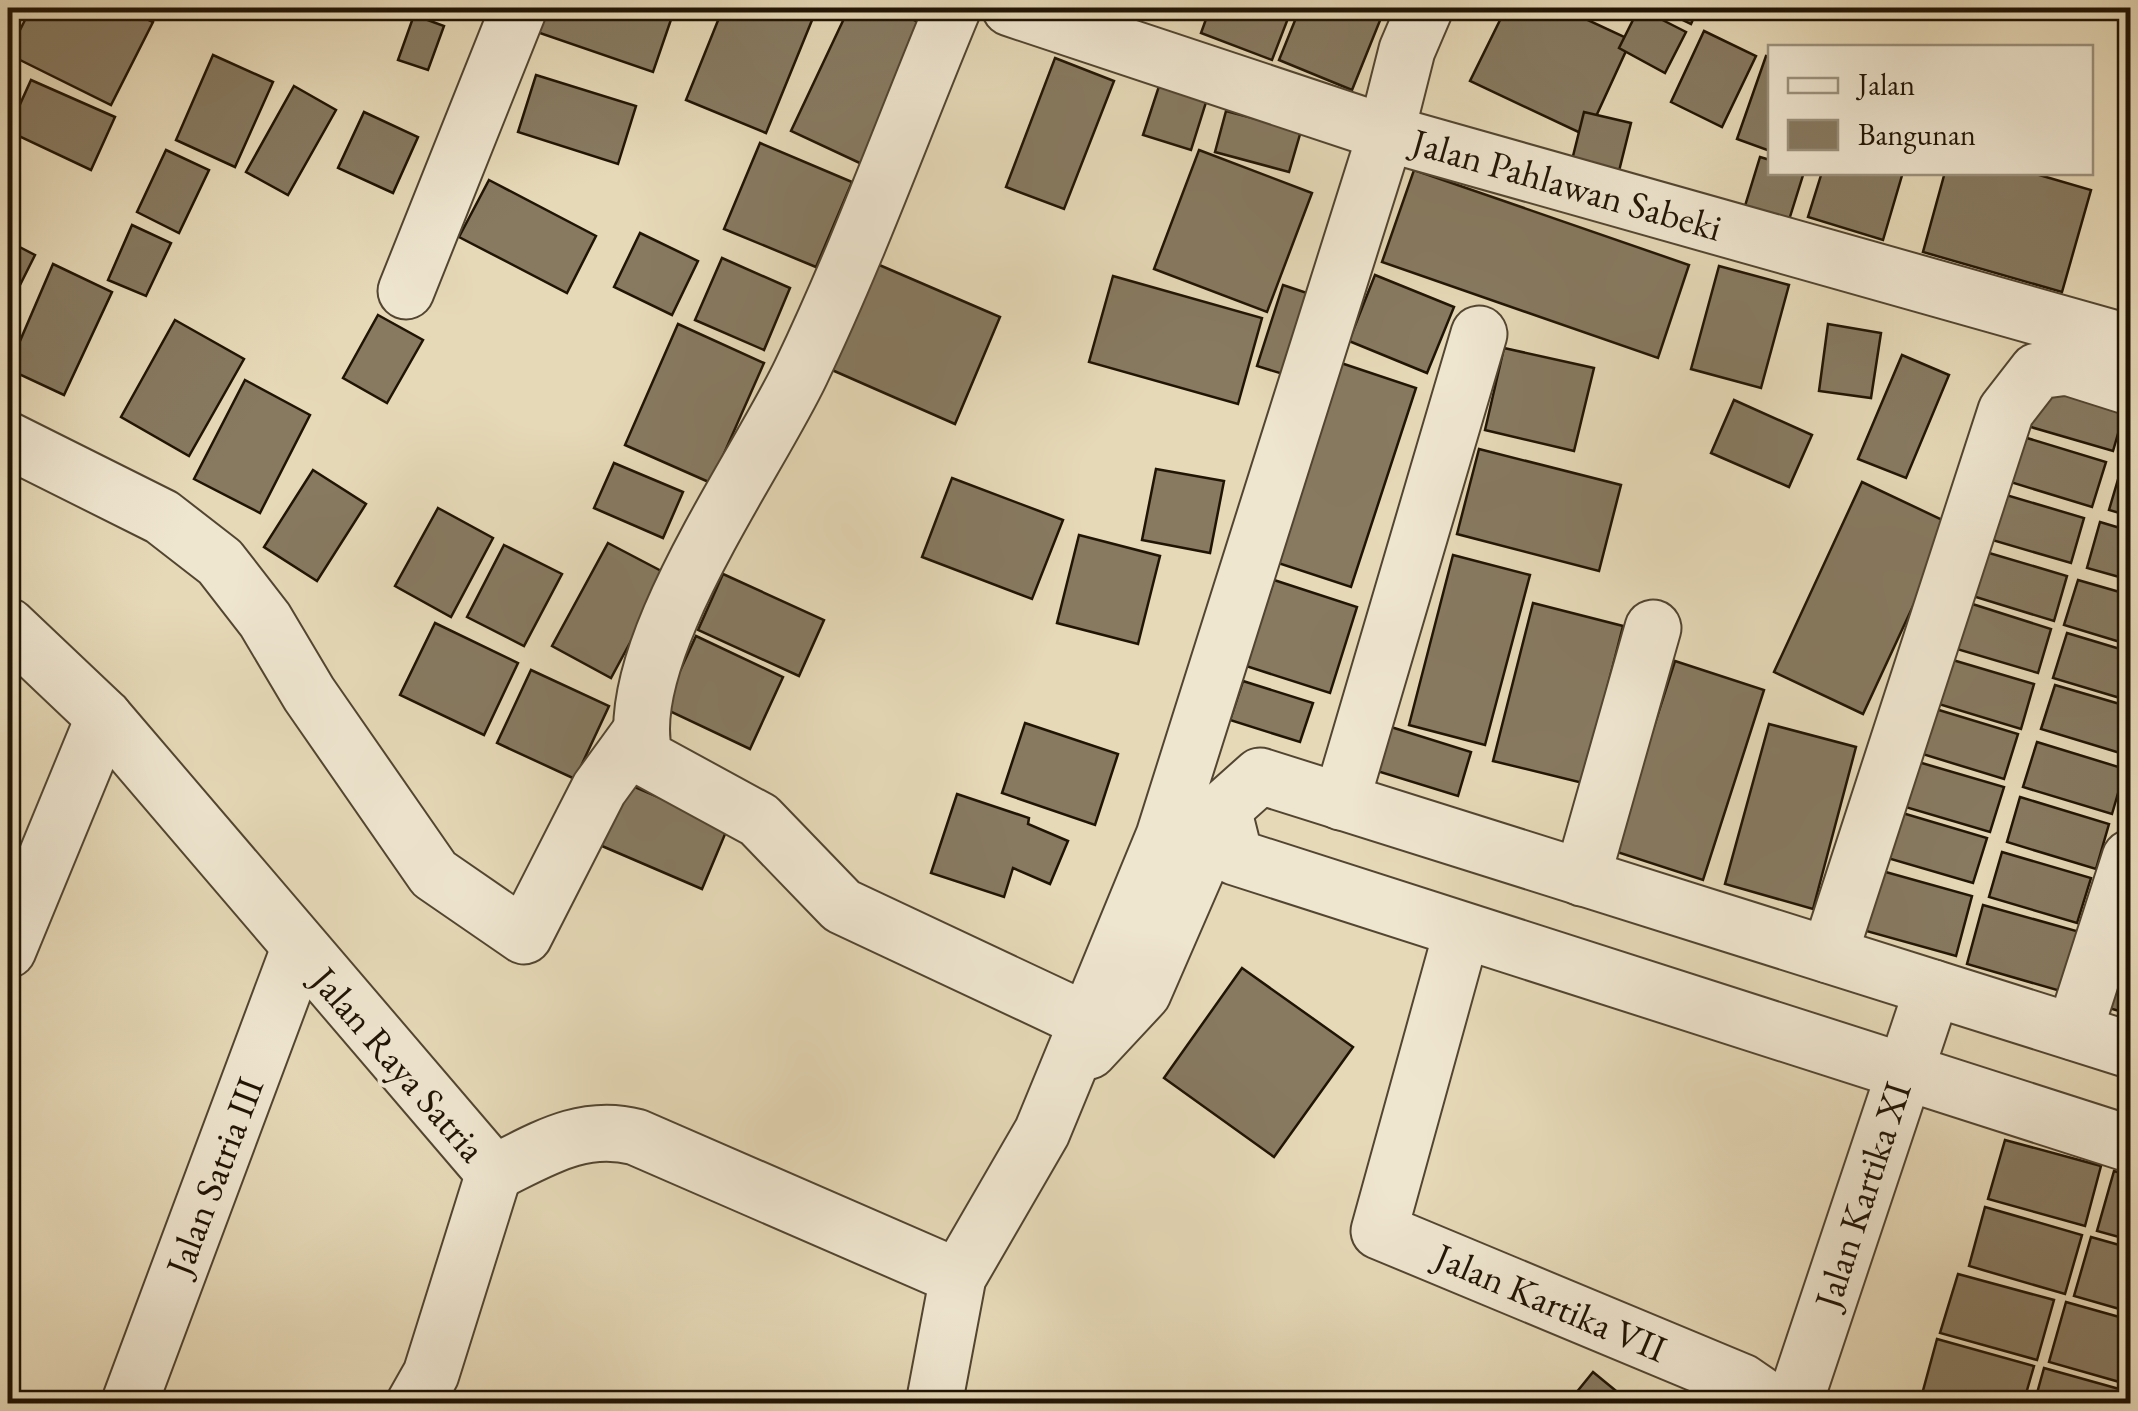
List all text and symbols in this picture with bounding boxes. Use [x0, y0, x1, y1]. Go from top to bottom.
legend [1768, 45, 2093, 175]
text: Jalan [1855, 65, 1915, 104]
text: Bangunan [1858, 115, 1976, 154]
street label: Jalan Pahlawan Sabeki [1404, 116, 1728, 252]
street label: Jalan Raya Satria [299, 954, 498, 1172]
street label: Jalan Satria III [153, 1070, 274, 1285]
street label: Jalan Kartika XI [1801, 1075, 1922, 1317]
street label: Jalan Kartika VII [1425, 1230, 1674, 1373]

